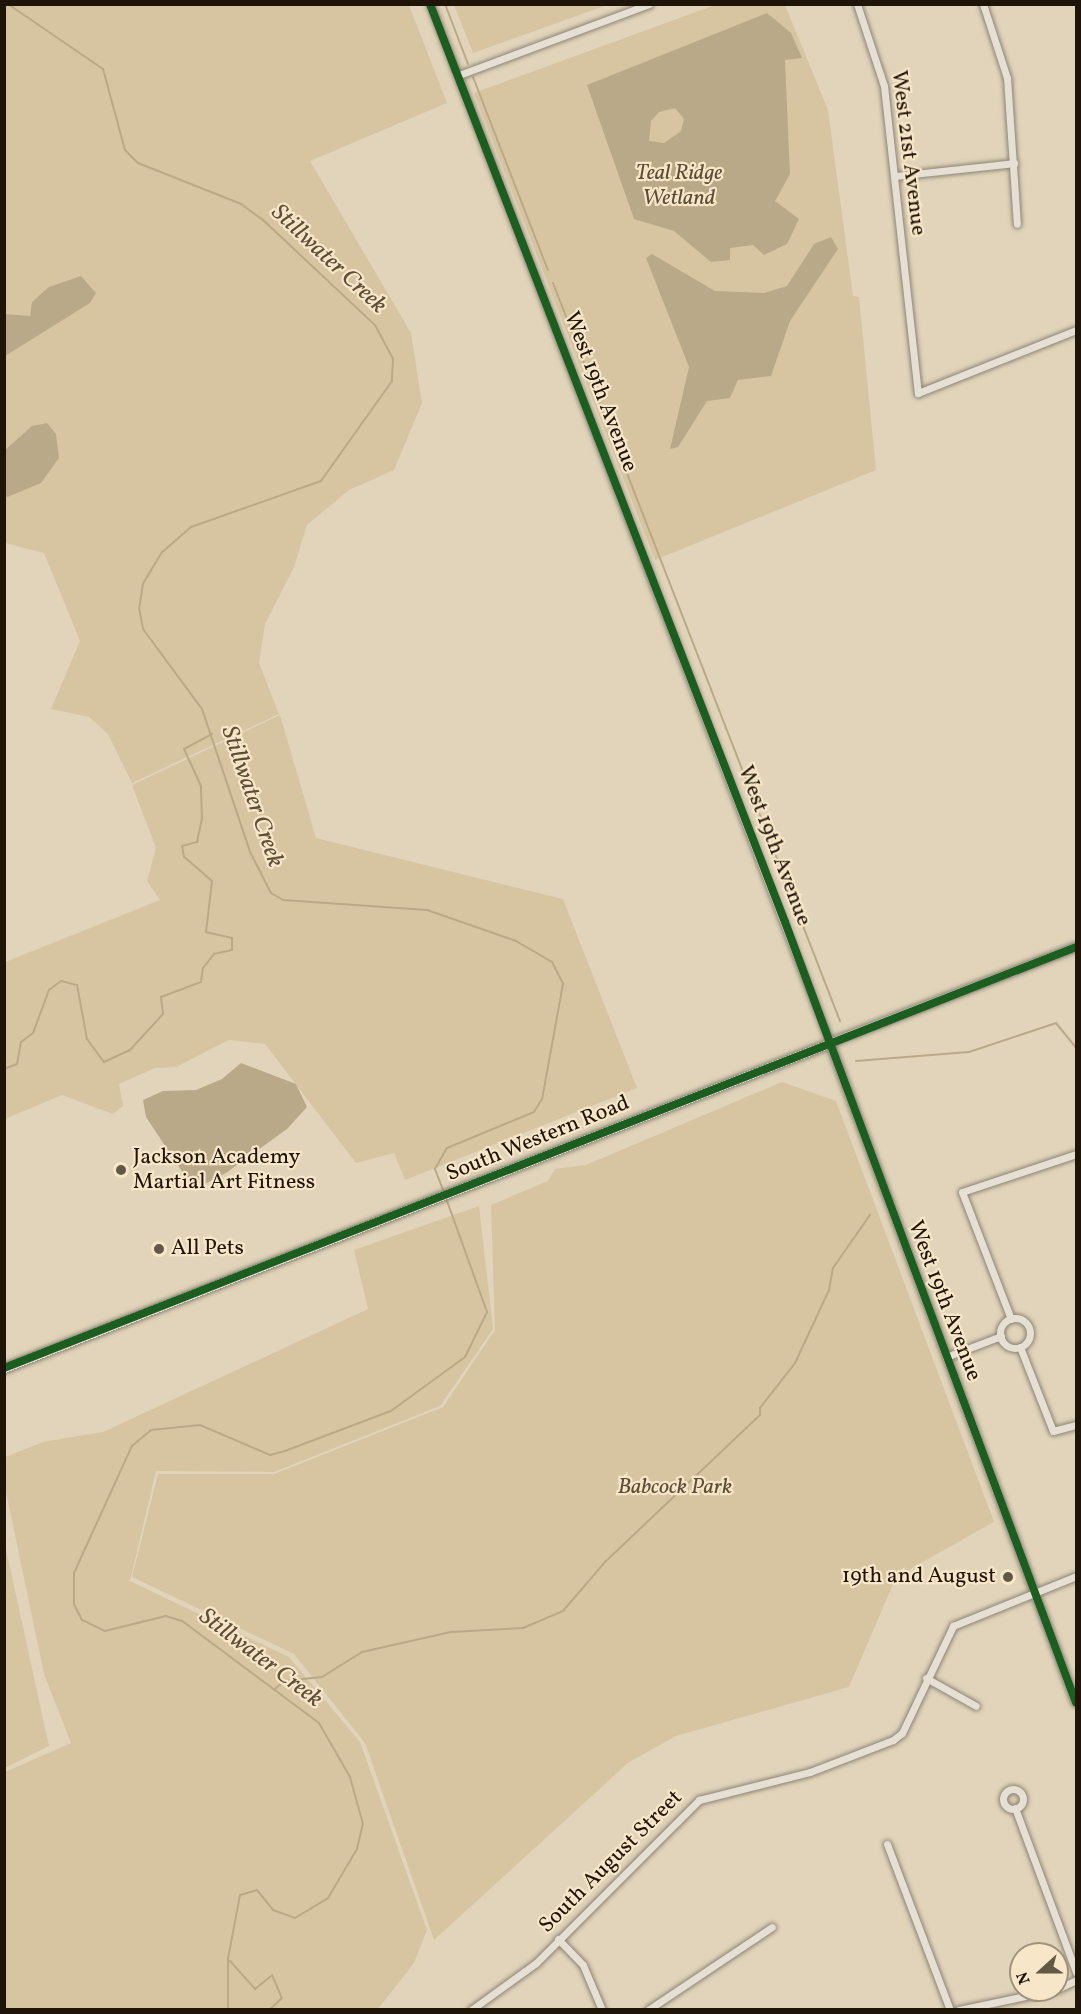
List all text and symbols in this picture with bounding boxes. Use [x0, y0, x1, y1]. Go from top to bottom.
street label: West 21st Avenue [885, 69, 931, 237]
park label: Teal Ridge Wetland [636, 160, 722, 212]
water label: Stillwater Creek [264, 199, 392, 321]
street label: West 19th Avenue [557, 308, 643, 476]
water label: Stillwater Creek [213, 723, 289, 871]
street label: West 19th Avenue [731, 762, 817, 930]
street label: South Western Road [442, 1090, 634, 1188]
place label: Jackson Academy Martial Art Fitness [133, 1144, 315, 1196]
marker: Jackson Academy Martial Art Fitness [114, 1163, 128, 1177]
street label: West 19th Avenue [901, 1217, 987, 1385]
place label: All Pets [171, 1236, 244, 1262]
marker: All Pets [152, 1242, 166, 1256]
park label: Babcock Park [618, 1475, 732, 1501]
place label: 19th and August [842, 1564, 996, 1590]
marker: 19th and August [1001, 1570, 1015, 1584]
water label: Stillwater Creek [192, 1603, 328, 1715]
street label: South August Street [534, 1785, 688, 1939]
north arrow [1009, 1942, 1069, 2002]
text: N [1012, 1968, 1036, 1987]

